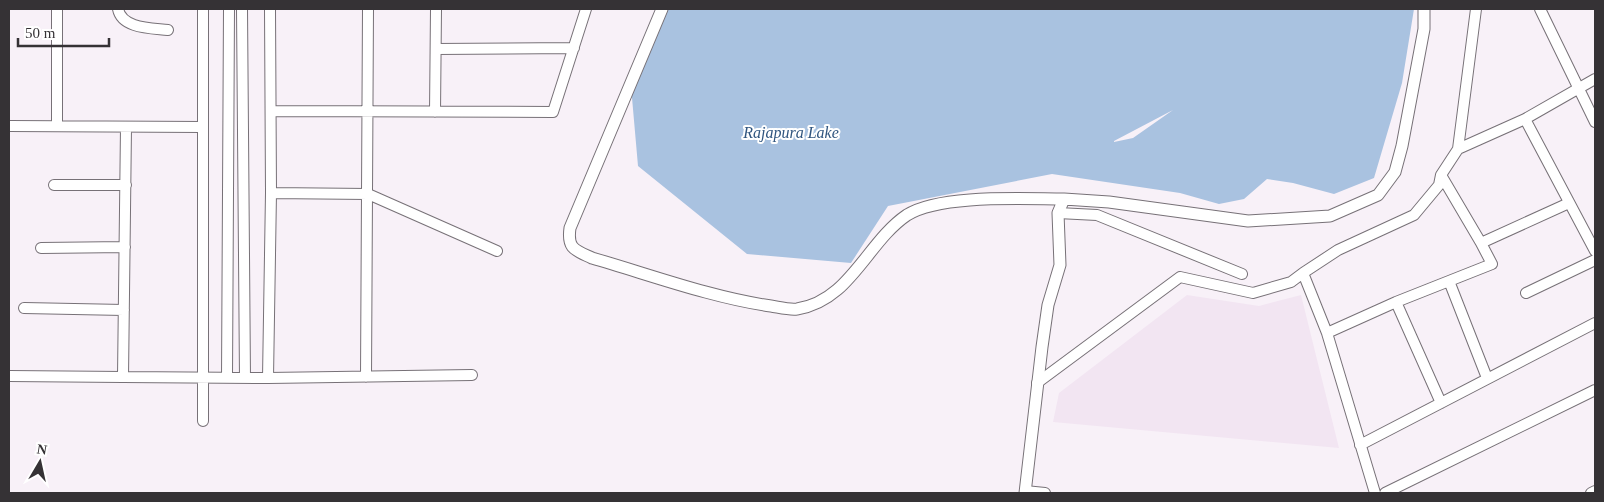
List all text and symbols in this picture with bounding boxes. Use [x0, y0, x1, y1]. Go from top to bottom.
scale bar [18, 15, 109, 47]
text: 50 m [25, 25, 56, 41]
water label: Rajapura Lake [742, 124, 839, 142]
north arrow [15, 437, 65, 487]
text: N [36, 441, 48, 458]

